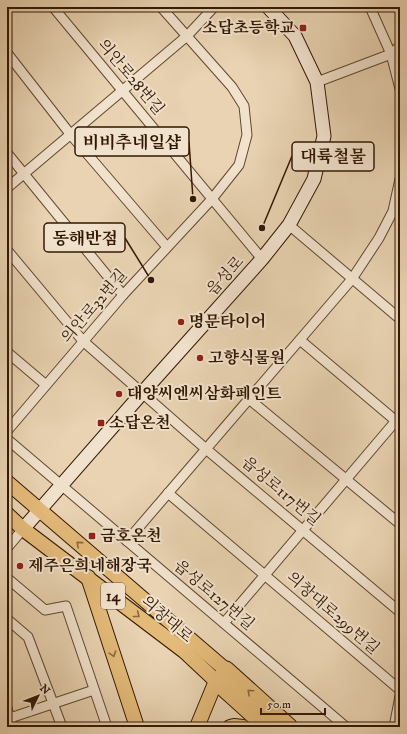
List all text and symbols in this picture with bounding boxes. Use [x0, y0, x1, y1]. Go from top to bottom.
place label: 소답초등학교 [202, 18, 296, 38]
marker: 소답초등학교 [298, 23, 308, 33]
street label: 의안로28번길 [93, 35, 169, 119]
callout: 비비추네일샵 [75, 127, 189, 156]
text: 비비추네일샵 [83, 132, 182, 154]
callout: 대륙철물 [292, 142, 374, 171]
text: 대륙철물 [300, 146, 366, 168]
callout: 동해반점 [44, 223, 125, 252]
text: 동해반점 [52, 228, 118, 250]
street label: 읍성로 [202, 252, 248, 300]
street label: 의안로32번길 [57, 265, 131, 347]
place label: 명문타이어 [189, 312, 266, 332]
marker: 명문타이어 [176, 317, 186, 327]
place label: 고향식물원 [208, 348, 285, 368]
marker: 고향식물원 [195, 353, 205, 363]
place label: 대양씨엔씨삼화페인트 [127, 384, 282, 404]
marker: 대양씨엔씨삼화페인트 [114, 389, 124, 399]
place label: 소답온천 [109, 413, 171, 433]
marker: 소답온천 [96, 418, 106, 428]
street label: 읍성로117번길 [237, 452, 325, 530]
place label: 금호온천 [100, 526, 162, 546]
marker: 금호온천 [87, 531, 97, 541]
one-way arrow [77, 542, 84, 549]
place label: 제주은희네해장국 [28, 556, 152, 576]
street label: 읍성로127번길 [170, 556, 258, 634]
marker: 제주은희네해장국 [15, 561, 25, 571]
street label: 의창대로299번길 [282, 567, 384, 659]
road number: 14 [101, 583, 125, 609]
street label: 의창대로 [137, 591, 197, 647]
one-way arrow [133, 611, 140, 618]
one-way arrow [108, 650, 117, 657]
north arrow [18, 676, 58, 716]
text: N [36, 682, 53, 698]
one-way arrow [247, 689, 254, 696]
scale bar [261, 690, 325, 716]
text: 50 m [267, 697, 291, 712]

